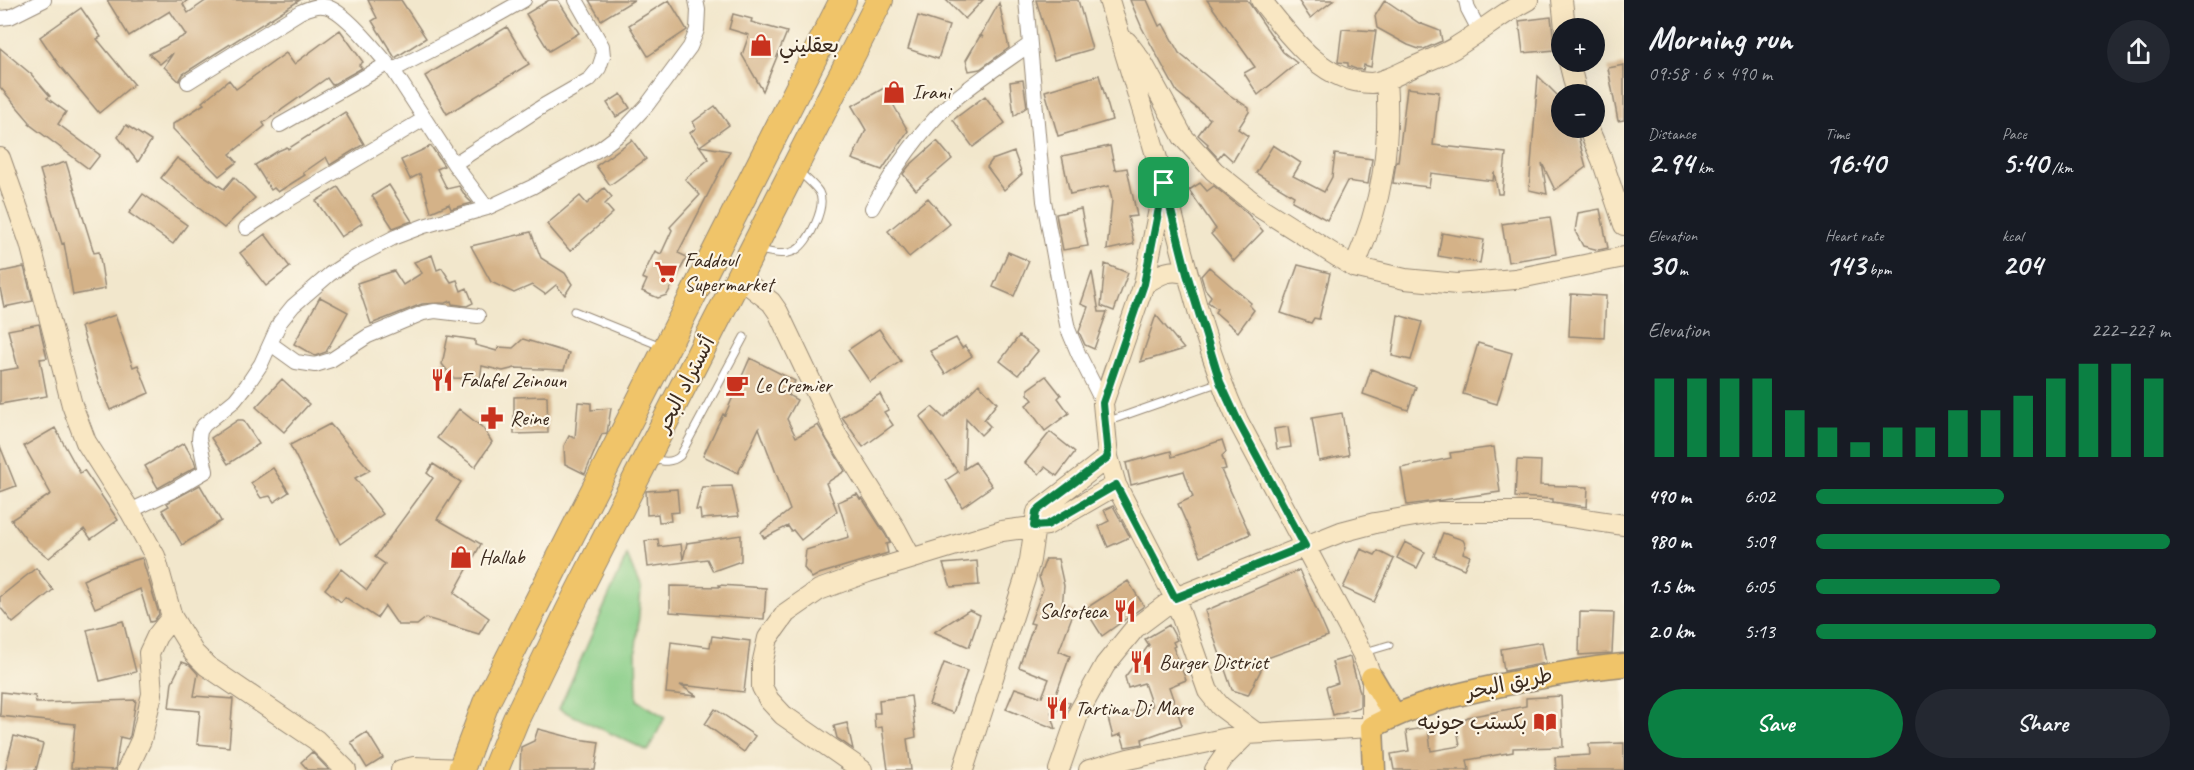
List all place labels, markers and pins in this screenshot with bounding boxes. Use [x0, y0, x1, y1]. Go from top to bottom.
shop icon: بعقليني [748, 32, 774, 58]
place label: بعقليني [779, 32, 839, 64]
shop icon: Irani [881, 79, 907, 105]
place label: Irani [912, 79, 953, 105]
pin [1138, 157, 1189, 208]
place label: Faddoul Supermarket [684, 247, 776, 297]
supermarket icon: Faddoul Supermarket [653, 259, 679, 285]
restaurant icon: Falafel Zeinoun [429, 367, 455, 393]
place label: Falafel Zeinoun [460, 367, 567, 393]
cafe icon: Le Cremier [724, 372, 750, 398]
place label: Le Cremier [755, 372, 833, 398]
pharmacy icon: Reine [479, 405, 505, 431]
place label: Reine [510, 405, 549, 431]
shop icon: Hallab [448, 544, 474, 570]
place label: Hallab [479, 544, 527, 570]
place label: Salsoteca [1039, 598, 1109, 624]
restaurant icon: Salsoteca [1112, 598, 1138, 624]
restaurant icon: Burger District [1128, 649, 1154, 675]
place label: Burger District [1159, 649, 1270, 675]
restaurant icon: Tartina Di Mare [1044, 695, 1070, 721]
place label: Tartina Di Mare [1075, 695, 1194, 721]
place label: بكستب جونيه [1418, 709, 1527, 735]
library icon: بكستب جونيه [1532, 709, 1558, 735]

